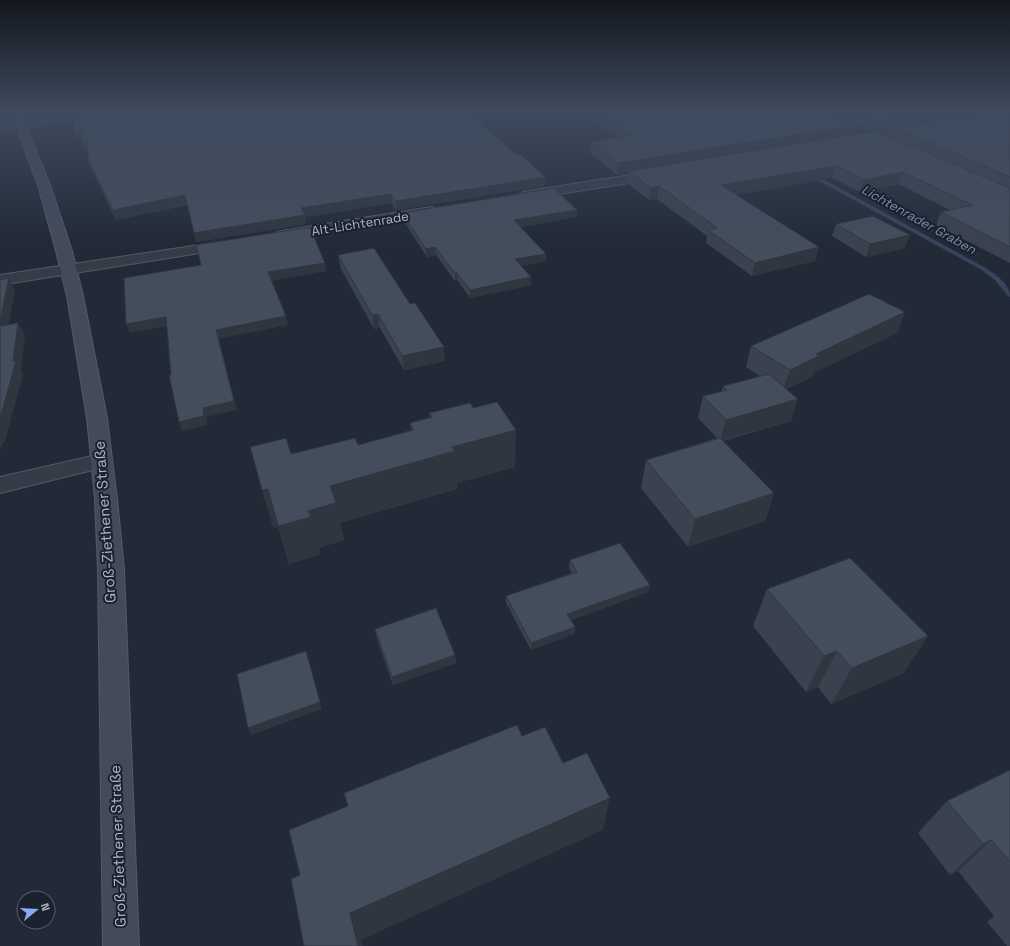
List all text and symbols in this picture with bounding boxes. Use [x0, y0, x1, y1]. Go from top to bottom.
water label: Lichtenrader Graben [859, 181, 980, 258]
street label: Alt-Lichtenrade [310, 207, 410, 240]
street label: Groß-Ziethener Straße [89, 440, 120, 604]
street label: Groß-Ziethener Straße [105, 764, 130, 927]
north arrow [16, 890, 56, 930]
text: N [38, 901, 53, 913]

